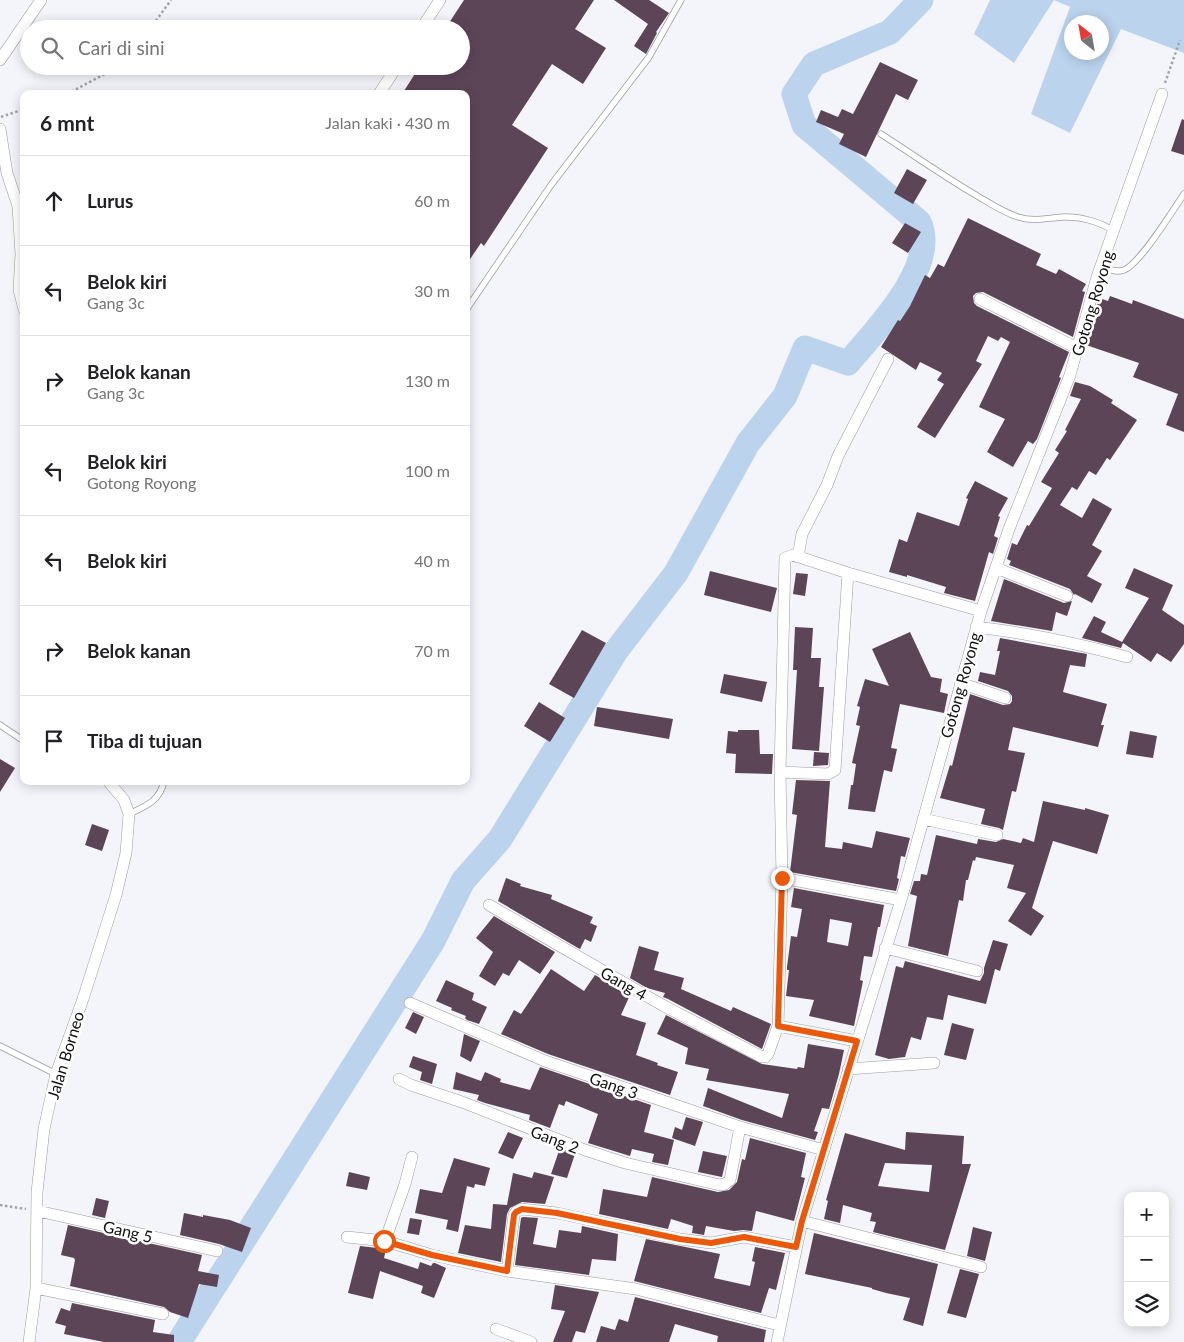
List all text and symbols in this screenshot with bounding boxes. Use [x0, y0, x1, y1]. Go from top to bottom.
north arrow [1064, 15, 1109, 60]
search box [20, 20, 470, 75]
icon: search [38, 34, 66, 62]
text: Cari di sini [78, 36, 165, 59]
text: 6 mnt [40, 110, 94, 135]
text: Jalan kaki · 430 m [325, 113, 450, 132]
icon: ahead [40, 187, 68, 215]
text: Lurus [87, 189, 133, 212]
text: 60 m [414, 191, 450, 210]
street label: Gotong Royong [1067, 248, 1117, 358]
text: Belok kiri [87, 270, 167, 293]
icon: left [40, 277, 68, 305]
text: 30 m [414, 281, 450, 300]
text: Gang 3c [87, 293, 145, 312]
text: Belok kanan [87, 360, 191, 383]
icon: right [40, 367, 68, 395]
text: 130 m [405, 371, 450, 390]
text: Gang 3c [87, 383, 145, 402]
text: Belok kiri [87, 450, 167, 473]
icon: left [40, 457, 68, 485]
text: 100 m [405, 461, 450, 480]
text: Gotong Royong [87, 473, 196, 492]
icon: left [40, 547, 68, 575]
text: Belok kiri [87, 549, 167, 572]
text: 40 m [414, 551, 450, 570]
street label: Gotong Royong [936, 630, 984, 740]
icon: right [40, 637, 68, 665]
text: Belok kanan [87, 639, 191, 662]
text: 70 m [414, 641, 450, 660]
icon: arrive [40, 727, 68, 755]
text: Tiba di tujuan [87, 729, 202, 752]
route end [771, 867, 794, 890]
street label: Gang 4 [598, 962, 650, 1004]
street label: Jalan Borneo [43, 1009, 87, 1101]
street label: Gang 3 [587, 1068, 641, 1102]
street label: Gang 2 [528, 1121, 582, 1157]
map controls [1124, 1192, 1169, 1327]
button: + [1124, 1192, 1169, 1237]
street label: Gang 5 [101, 1216, 155, 1246]
route start [373, 1230, 396, 1253]
button: − [1124, 1237, 1169, 1282]
button: layers [1124, 1282, 1169, 1327]

